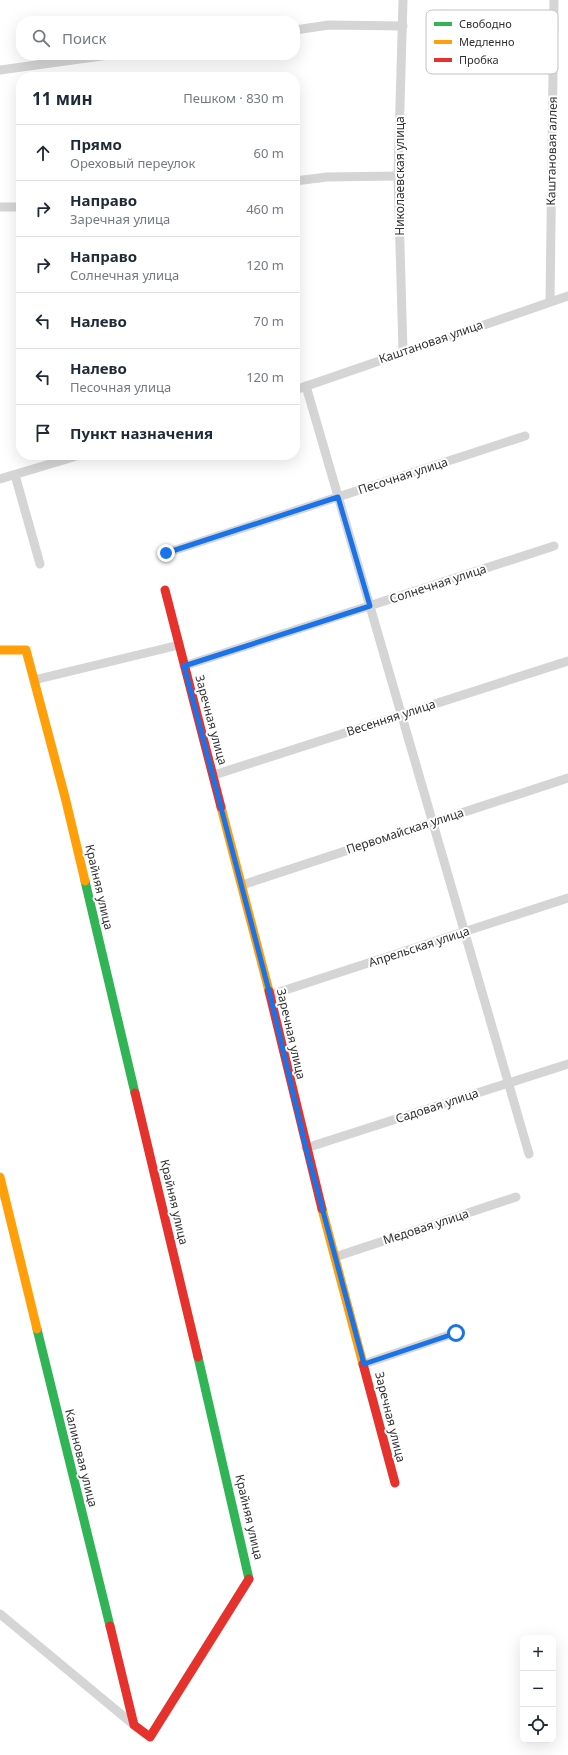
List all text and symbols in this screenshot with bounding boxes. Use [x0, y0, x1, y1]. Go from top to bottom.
legend [426, 10, 558, 74]
search box [16, 16, 300, 60]
text: Свободно [459, 16, 512, 31]
icon: search [30, 27, 52, 49]
text: Поиск [62, 28, 107, 48]
text: Медленно [459, 34, 514, 49]
text: Пробка [459, 52, 499, 67]
text: 11 мин [32, 87, 93, 110]
text: Пешком · 830 m [183, 89, 284, 107]
street label: Каштановая аллея [542, 96, 561, 206]
street label: Николаевская улица [391, 116, 408, 236]
text: Прямо [70, 134, 122, 154]
icon: ahead [32, 142, 54, 164]
text: 60 m [254, 144, 284, 162]
text: Ореховый переулок [70, 154, 195, 172]
text: Направо [70, 190, 137, 210]
icon: right [32, 198, 54, 220]
text: 460 m [246, 200, 284, 218]
text: Заречная улица [70, 210, 170, 228]
text: Направо [70, 246, 137, 266]
icon: right [32, 254, 54, 276]
text: 120 m [246, 256, 284, 274]
text: Солнечная улица [70, 266, 179, 284]
icon: left [32, 310, 54, 332]
text: Налево [70, 311, 127, 331]
text: 70 m [254, 312, 284, 330]
street label: Каштановая улица [377, 316, 485, 367]
text: Налево [70, 358, 127, 378]
icon: left [32, 366, 54, 388]
text: 120 m [246, 368, 284, 386]
text: Песочная улица [70, 378, 171, 396]
icon: arrive [32, 422, 54, 444]
text: Пункт назначения [70, 423, 213, 443]
street label: Песочная улица [356, 453, 450, 498]
route end [157, 544, 175, 562]
street label: Солнечная улица [387, 560, 488, 607]
street label: Заречная улица [191, 673, 232, 767]
street label: Весенняя улица [344, 695, 437, 740]
street label: Первомайская улица [344, 803, 466, 858]
street label: Крайняя улица [81, 842, 118, 931]
street label: Апрельская улица [366, 922, 472, 971]
street label: Заречная улица [273, 987, 310, 1081]
street label: Садовая улица [393, 1084, 481, 1127]
street label: Крайняя улица [156, 1157, 193, 1246]
street label: Медовая улица [381, 1205, 471, 1248]
route start [447, 1324, 465, 1342]
street label: Заречная улица [371, 1370, 410, 1464]
street label: Калиновая улица [61, 1407, 102, 1509]
street label: Крайняя улица [231, 1472, 268, 1561]
map controls [520, 1635, 556, 1743]
button: + [520, 1635, 556, 1671]
button: − [520, 1671, 556, 1707]
button: locate [520, 1707, 556, 1743]

